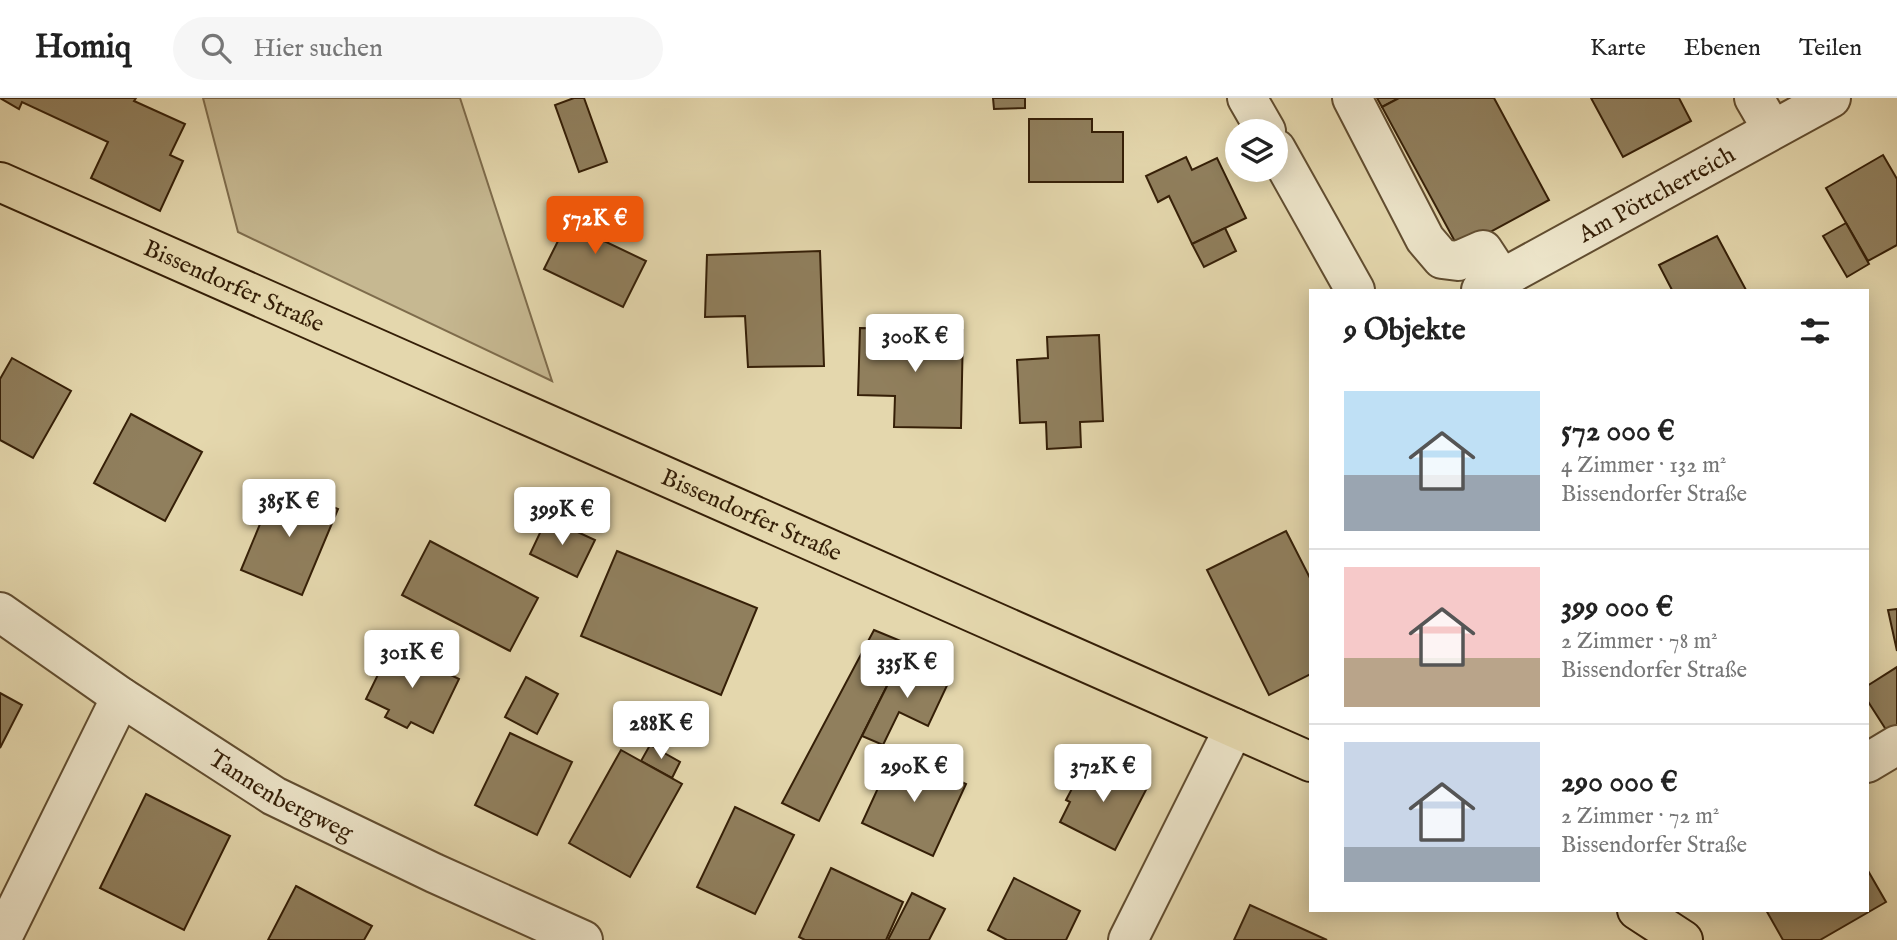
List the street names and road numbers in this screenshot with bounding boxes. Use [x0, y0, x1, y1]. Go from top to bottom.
street label: Am Pöttcherteich [1572, 139, 1741, 251]
street label: Bissendorfer Straße [138, 233, 329, 340]
street label: Bissendorfer Straße [656, 462, 846, 569]
street label: Tannenbergweg [202, 744, 359, 849]

